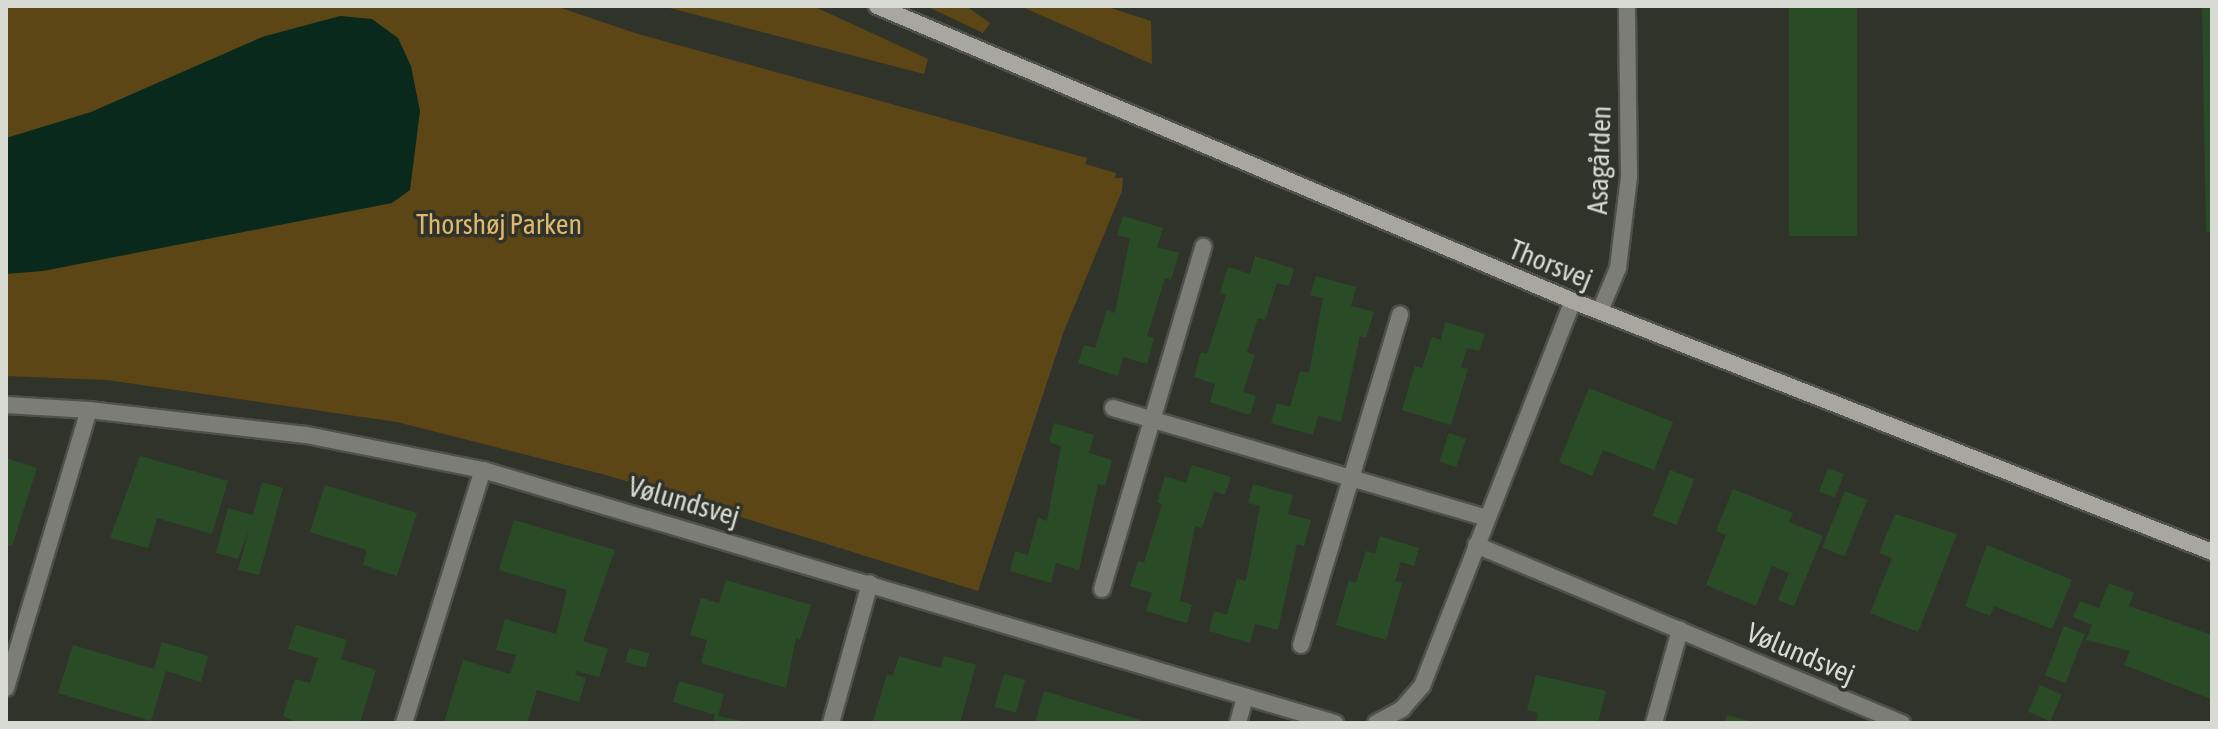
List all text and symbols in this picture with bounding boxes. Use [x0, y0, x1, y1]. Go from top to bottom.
street label: Asagården [1580, 105, 1618, 215]
park label: Thorshøj Parken [416, 207, 582, 241]
street label: Thorsvej [1504, 232, 1598, 296]
street label: Vølundsvej [625, 469, 743, 533]
street label: Vølundsvej [1742, 615, 1860, 691]

